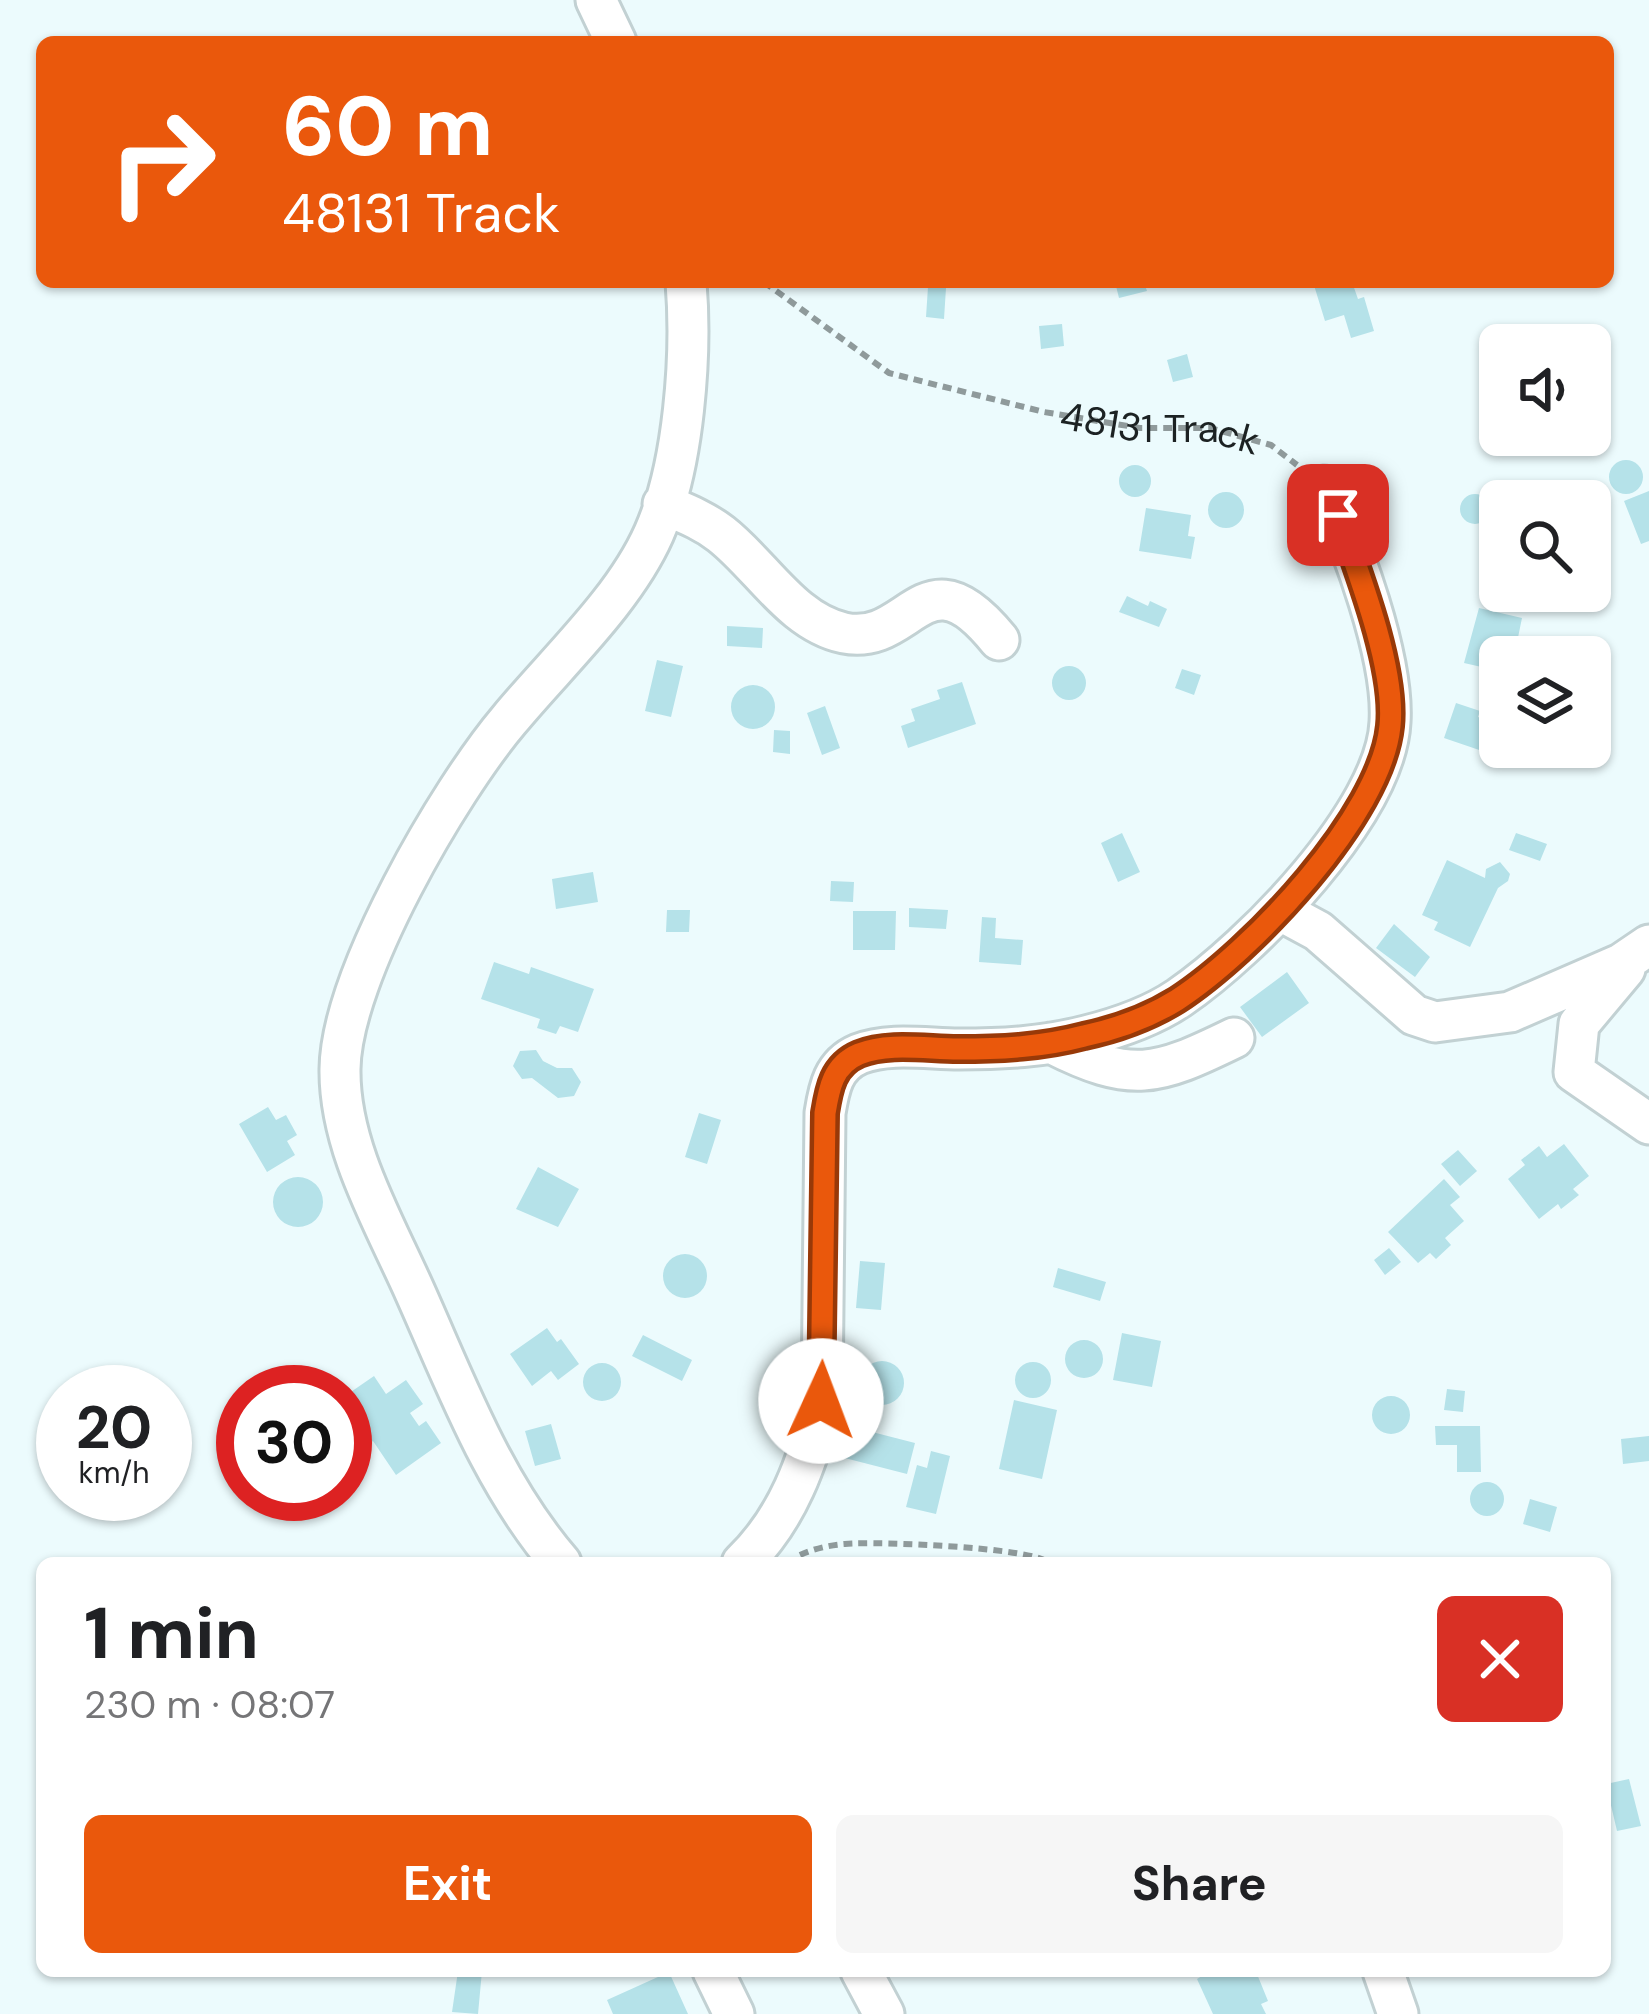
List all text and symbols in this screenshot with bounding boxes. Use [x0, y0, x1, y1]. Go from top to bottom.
text: 60 m [282, 72, 493, 181]
icon: right [84, 84, 240, 240]
text: 48131 Track [282, 178, 560, 249]
map controls [1479, 324, 1611, 768]
button: sound [1479, 324, 1611, 456]
street label: 48131 Track [1057, 390, 1266, 466]
pin [1287, 464, 1389, 566]
button: search [1479, 480, 1611, 612]
icon: arrive [1305, 482, 1371, 548]
button: layers [1479, 636, 1611, 768]
position arrow [758, 1338, 884, 1464]
speed limit sign: 30 [216, 1365, 372, 1521]
text: 20 [76, 1388, 152, 1467]
text: km/h [79, 1453, 149, 1492]
text: 1 min [84, 1587, 259, 1680]
button: close [1437, 1596, 1563, 1722]
text: 230 m · 08:07 [84, 1679, 335, 1730]
button: Exit [84, 1815, 812, 1953]
button: Share [836, 1815, 1563, 1953]

